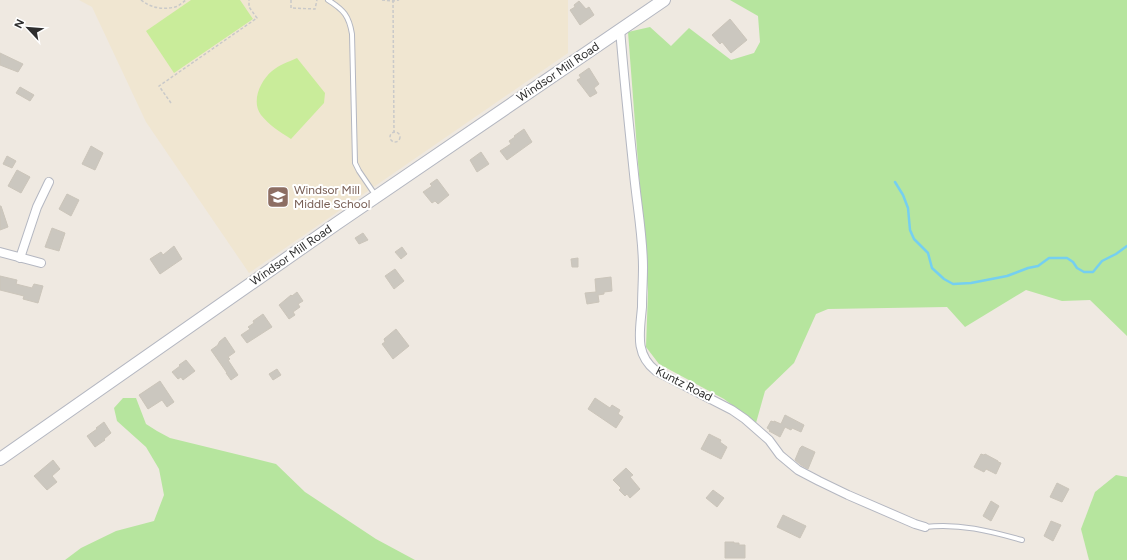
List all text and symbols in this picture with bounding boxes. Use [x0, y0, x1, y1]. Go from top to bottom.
north arrow [8, 8, 48, 48]
text: N [12, 17, 27, 31]
street label: Windsor Mill Road [514, 39, 602, 105]
place label: Windsor Mill Middle School [294, 183, 370, 211]
school or university icon: Windsor Mill Middle School [265, 184, 291, 210]
street label: Windsor Mill Road [247, 222, 335, 288]
street label: Kuntz Road [653, 364, 715, 404]

